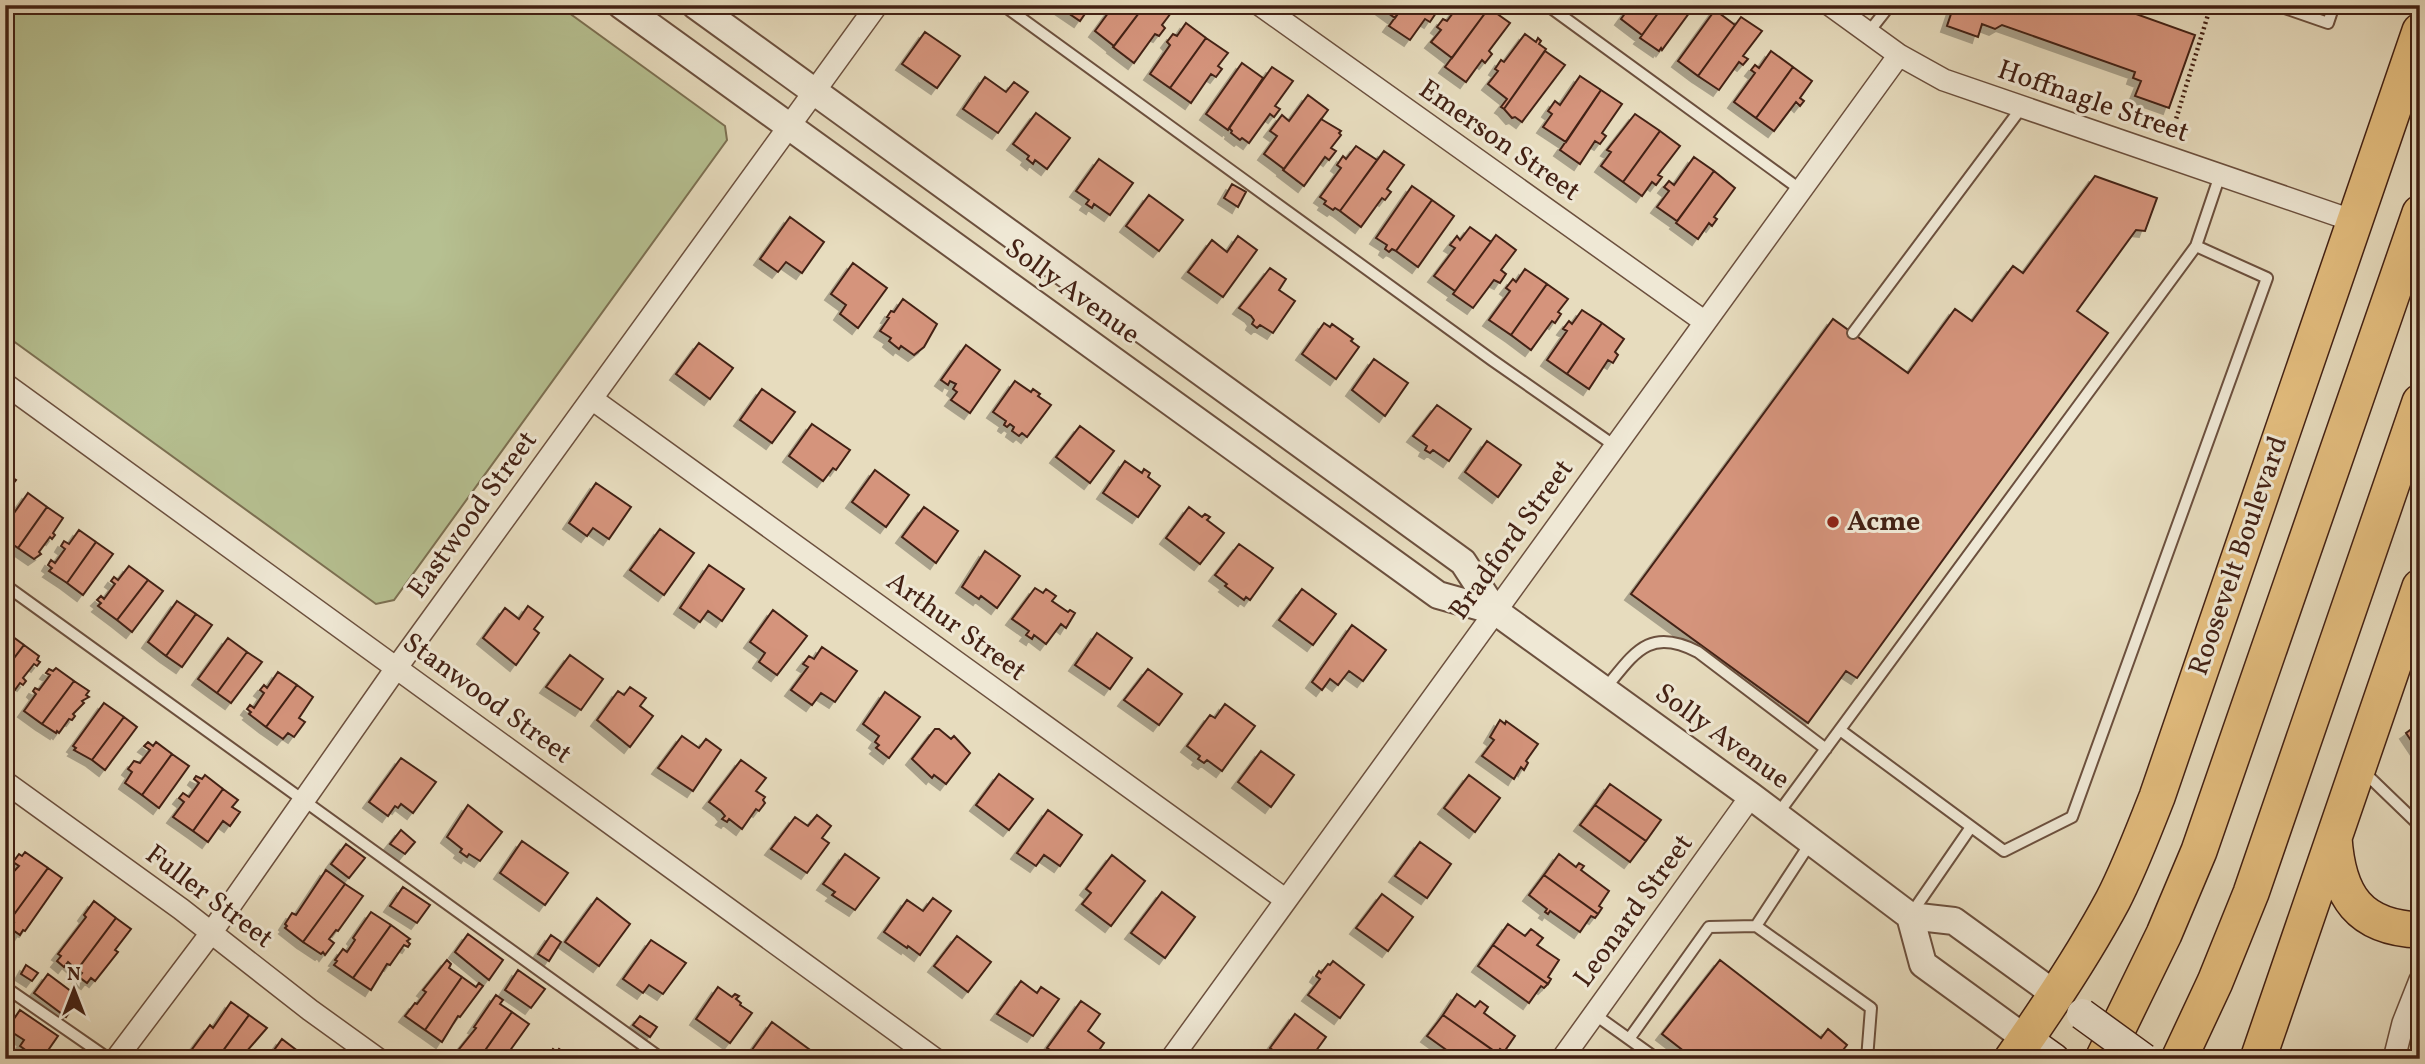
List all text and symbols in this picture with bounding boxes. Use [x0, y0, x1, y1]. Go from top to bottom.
street label: Hoffnagle Street [1992, 51, 2194, 153]
street label: Emerson Street [1410, 71, 1588, 211]
street label: Solly Avenue [996, 230, 1148, 354]
street label: Eastwood Street [399, 423, 547, 607]
street label: Roosevelt Boulevard [2180, 431, 2298, 681]
street label: Bradford Street [1440, 452, 1584, 628]
place label: Acme [1847, 503, 1920, 542]
marker: Acme [1825, 514, 1841, 530]
street label: Arthur Street [878, 563, 1034, 691]
street label: Stanwood Street [394, 624, 580, 774]
street label: Solly Avenue [1646, 675, 1798, 799]
street label: Leonard Street [1565, 826, 1703, 996]
street label: Fuller Street [137, 836, 281, 958]
north arrow [38, 956, 108, 1026]
text: N [67, 962, 81, 988]

